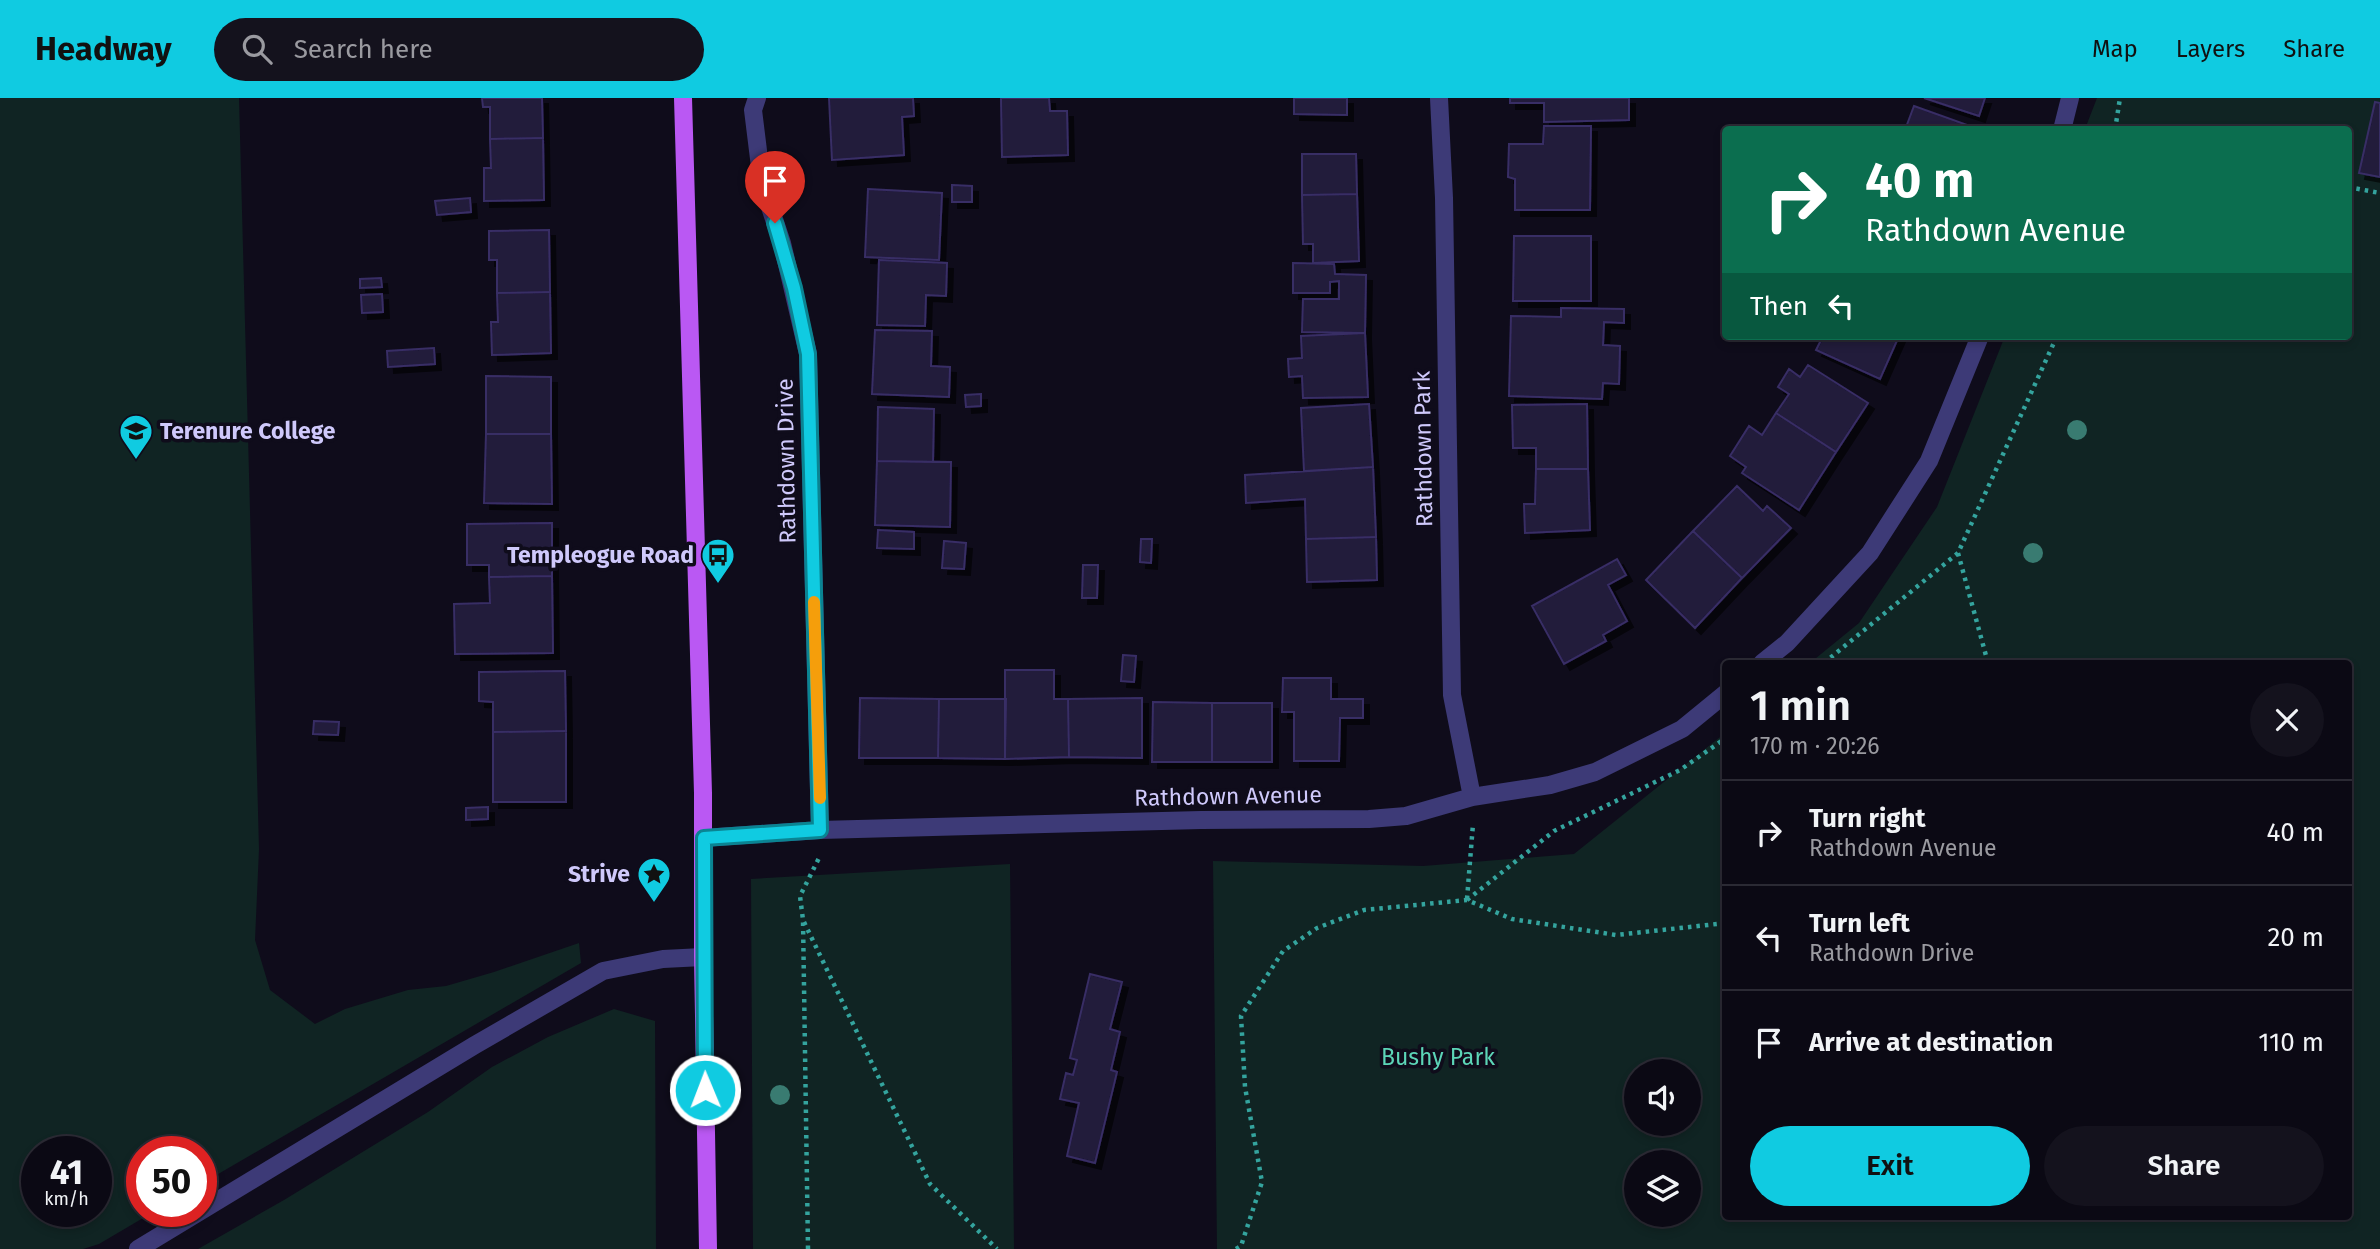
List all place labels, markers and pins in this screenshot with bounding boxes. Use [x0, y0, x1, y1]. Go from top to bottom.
pin [745, 151, 805, 223]
school or university icon: Terenure College [117, 412, 155, 461]
place label: Terenure College [160, 417, 336, 445]
bus stop icon: Templeogue Road [699, 536, 737, 585]
place label: Templeogue Road [507, 541, 694, 569]
place icon: Strive [635, 855, 673, 904]
place label: Strive [568, 860, 630, 888]

